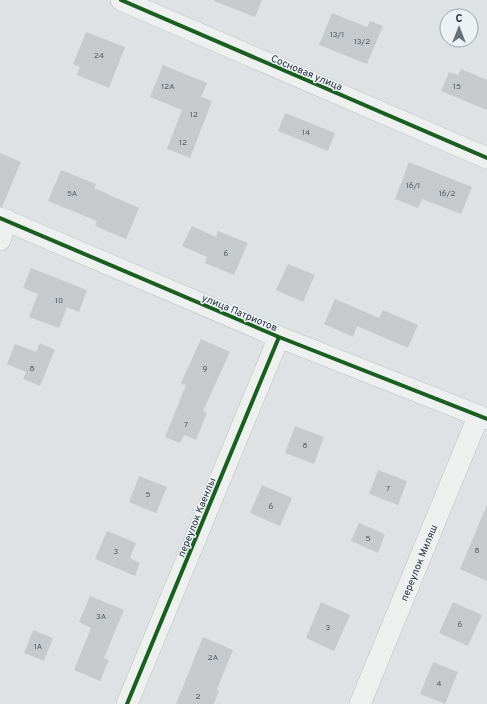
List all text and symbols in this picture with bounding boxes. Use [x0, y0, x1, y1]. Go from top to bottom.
north arrow [439, 8, 479, 48]
text: С [455, 12, 463, 26]
house number: 13/1 [330, 30, 344, 40]
house number: 13/2 [354, 37, 370, 47]
house number: 24 [94, 51, 104, 61]
street label: Сосновая улица [269, 52, 344, 94]
house number: 12А [161, 82, 175, 92]
house number: 15 [453, 82, 461, 92]
house number: 12 [190, 110, 198, 120]
house number: 14 [302, 128, 310, 138]
house number: 12 [179, 138, 187, 148]
house number: 16/1 [406, 181, 420, 191]
house number: 5А [67, 189, 78, 199]
house number: 16/2 [439, 189, 455, 199]
house number: 6 [224, 249, 229, 259]
street label: улица Патриотов [200, 292, 279, 335]
house number: 10 [55, 296, 63, 306]
house number: 8 [30, 364, 35, 374]
house number: 9 [203, 364, 208, 374]
house number: 7 [184, 420, 188, 430]
house number: 8 [303, 441, 308, 451]
street label: переулок Каенлы [175, 476, 219, 559]
house number: 7 [386, 484, 390, 494]
house number: 5 [146, 490, 151, 500]
house number: 6 [269, 502, 274, 512]
street label: переулок Миляш [398, 523, 441, 603]
house number: 5 [366, 534, 371, 544]
house number: 8 [475, 546, 480, 556]
house number: 3 [114, 547, 119, 557]
house number: 3А [96, 612, 107, 622]
house number: 6 [458, 620, 463, 630]
house number: 3 [326, 623, 331, 633]
house number: 1А [34, 642, 43, 652]
house number: 2А [208, 653, 219, 663]
house number: 4 [437, 679, 442, 689]
house number: 2 [196, 692, 201, 702]

